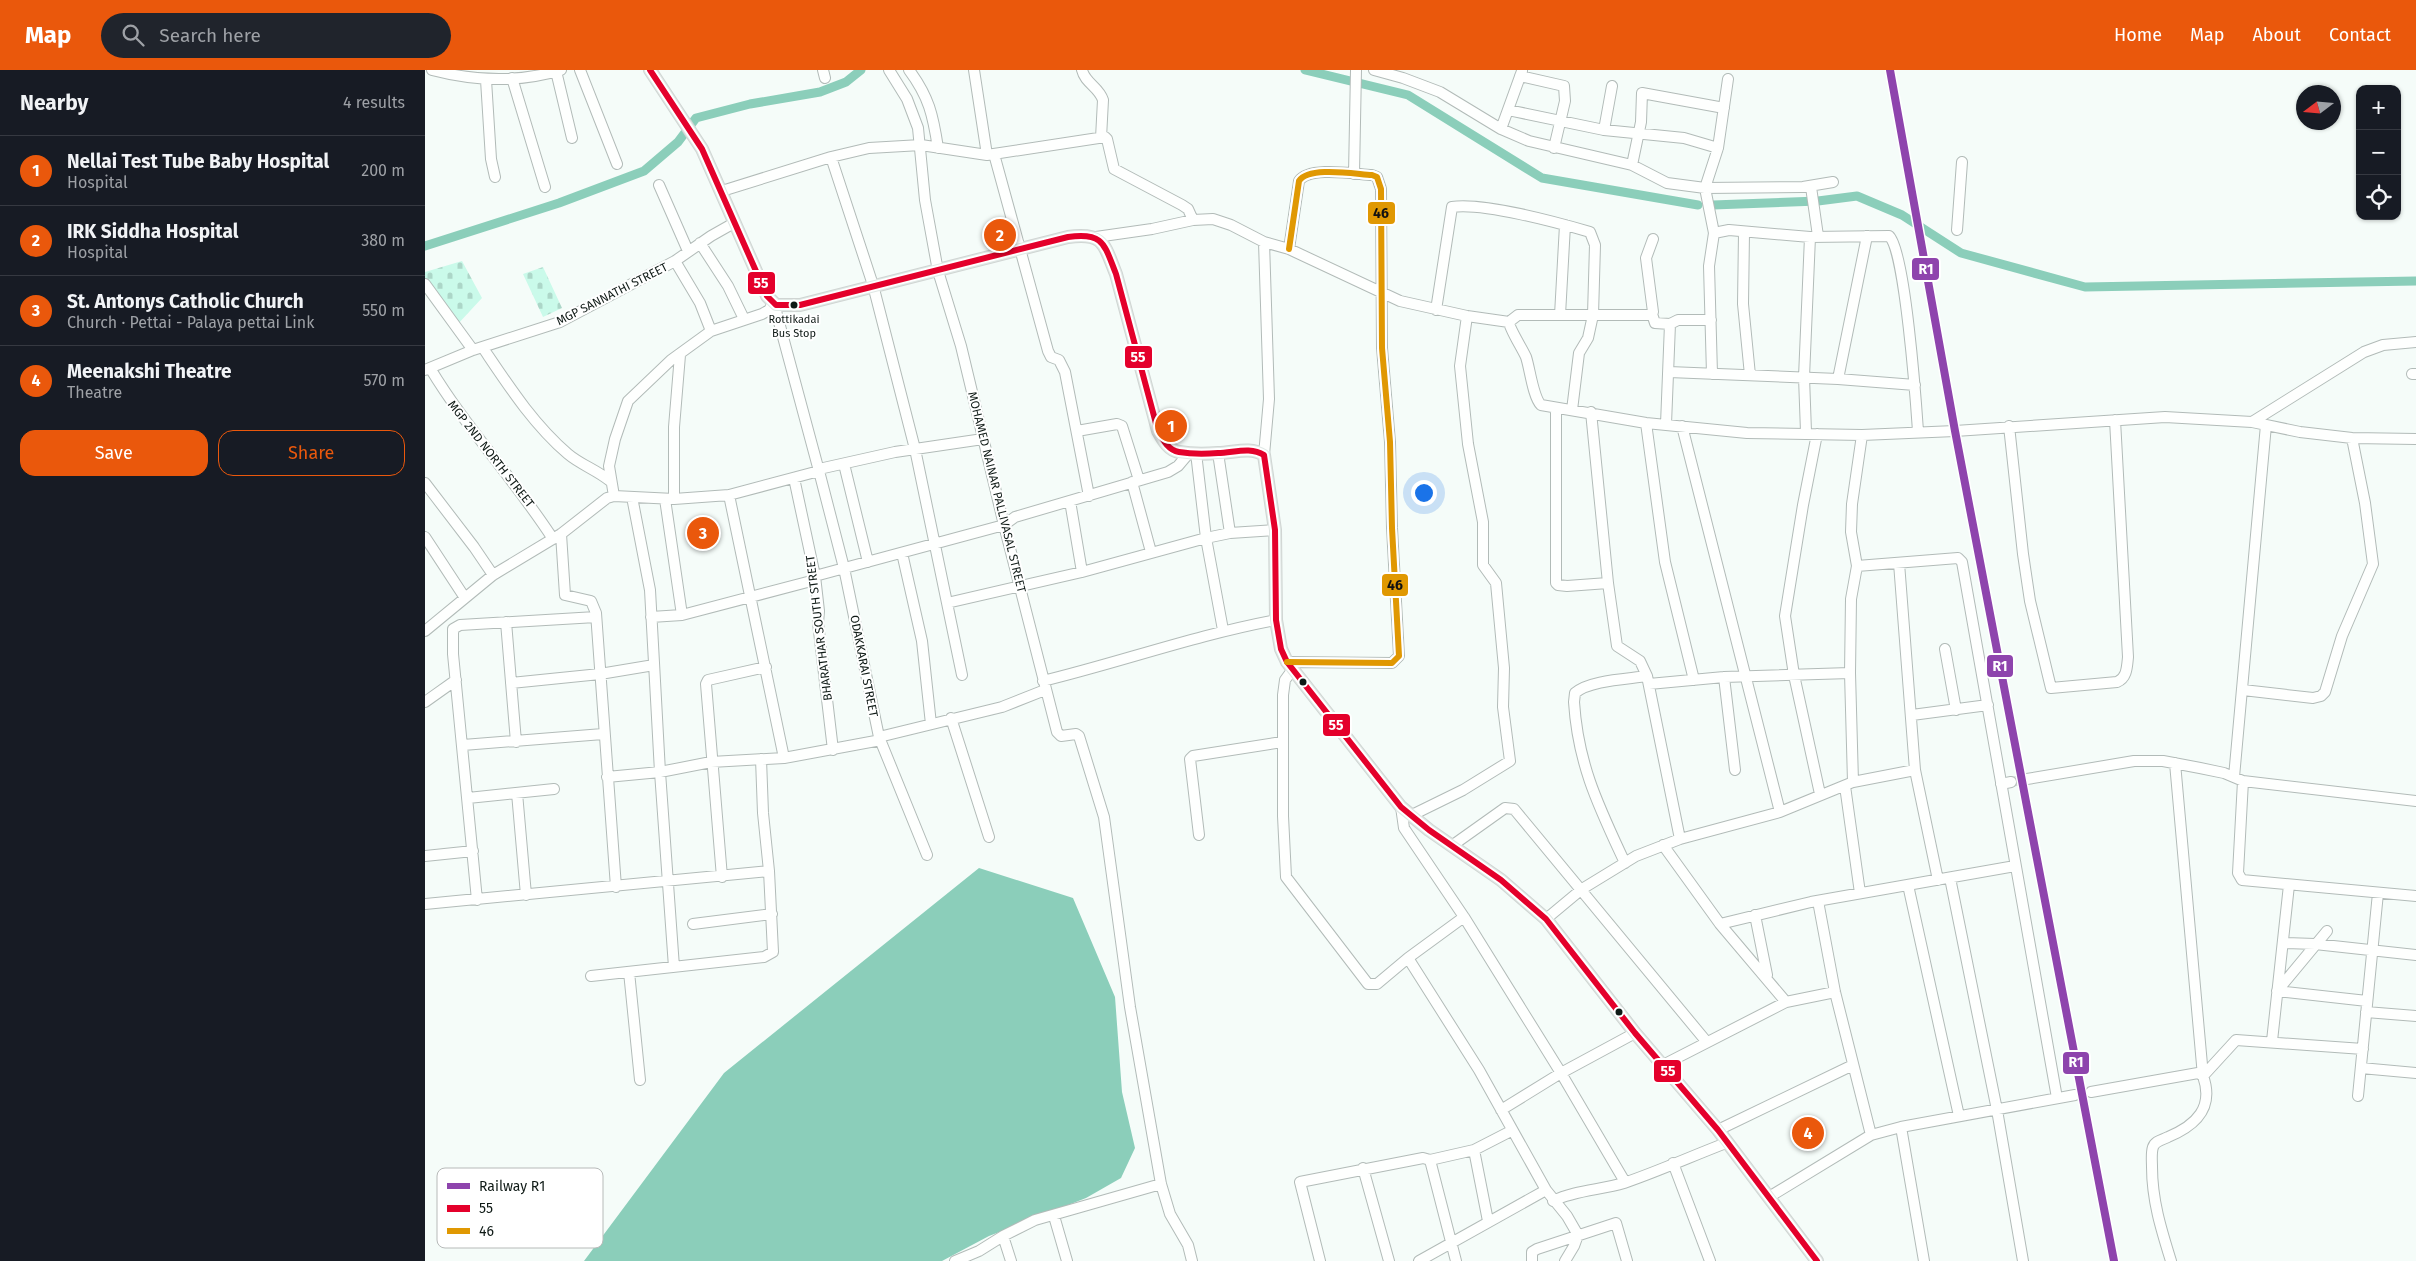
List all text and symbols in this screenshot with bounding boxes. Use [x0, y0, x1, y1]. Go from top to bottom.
search box [101, 13, 451, 58]
text: Map [25, 21, 71, 49]
icon: search [119, 21, 147, 49]
text: Search here [159, 24, 261, 47]
text: Home [2114, 24, 2162, 46]
text: Map [2190, 24, 2224, 46]
text: About [2252, 24, 2301, 46]
text: Contact [2329, 24, 2391, 46]
north arrow [2296, 85, 2341, 130]
map controls [2356, 85, 2401, 220]
button: + [2356, 85, 2401, 130]
text: Nearby [20, 90, 88, 116]
text: 4 results [343, 93, 405, 112]
button: − [2356, 130, 2401, 175]
text: Nellai Test Tube Baby Hospital [67, 150, 329, 173]
text: 1 [32, 161, 40, 180]
text: 200 m [361, 161, 405, 180]
text: Hospital [67, 173, 128, 192]
button: locate [2356, 175, 2401, 220]
line badge: 46 [1367, 201, 1396, 225]
text: 46 [1373, 205, 1389, 222]
pin: 2 [984, 216, 1016, 254]
text: IRK Siddha Hospital [67, 220, 238, 243]
text: 2 [32, 231, 40, 250]
text: 380 m [361, 231, 405, 250]
text: Hospital [67, 243, 128, 262]
line badge: R1 [1911, 257, 1940, 281]
street label: MGP SANNATHI STREET [554, 260, 671, 328]
text: R1 [1919, 261, 1933, 278]
line badge: 55 [747, 271, 776, 295]
text: 55 [754, 275, 769, 292]
text: St. Antonys Catholic Church [67, 290, 304, 313]
marker: Rottikadai Bus Stop [789, 300, 799, 310]
text: 3 [32, 301, 40, 320]
text: 550 m [362, 301, 405, 320]
text: Church · Pettai - Palaya pettai Link [67, 313, 314, 332]
place label: Rottikadai Bus Stop [768, 313, 820, 340]
line badge: 55 [1124, 345, 1153, 369]
text: 55 [1131, 349, 1146, 366]
text: Meenakshi Theatre [67, 360, 231, 383]
text: 4 [31, 371, 41, 390]
text: 570 m [364, 371, 405, 390]
text: Theatre [67, 383, 122, 402]
street label: MOHAMED NAINAR PALLIVASAL STREET [965, 390, 1029, 595]
street label: MGP 2ND NORTH STREET [445, 398, 538, 511]
pin: 1 [1155, 407, 1187, 445]
button: Save [20, 430, 208, 476]
button: Share [218, 430, 405, 476]
your location [1411, 480, 1437, 506]
pin: 3 [687, 514, 719, 552]
street label: BHARATHAR SOUTH STREET [803, 554, 835, 702]
line badge: 46 [1381, 573, 1409, 597]
text: 46 [1387, 577, 1403, 594]
street label: ODAKKARAI STREET [847, 614, 881, 719]
line badge: R1 [1986, 654, 2014, 678]
text: R1 [1993, 658, 2007, 675]
unlabelled marker [1298, 677, 1308, 687]
line badge: 55 [1322, 713, 1351, 737]
text: 55 [1329, 717, 1344, 734]
unlabelled marker [1614, 1007, 1624, 1017]
line badge: R1 [2062, 1051, 2090, 1075]
text: R1 [2069, 1054, 2083, 1071]
line badge: 55 [1653, 1059, 1682, 1083]
text: 55 [1661, 1063, 1676, 1080]
pin: 4 [1792, 1114, 1824, 1152]
legend [437, 1168, 603, 1248]
text: Railway R1 [479, 1178, 545, 1195]
text: 55 [479, 1200, 493, 1217]
text: 46 [479, 1223, 494, 1240]

